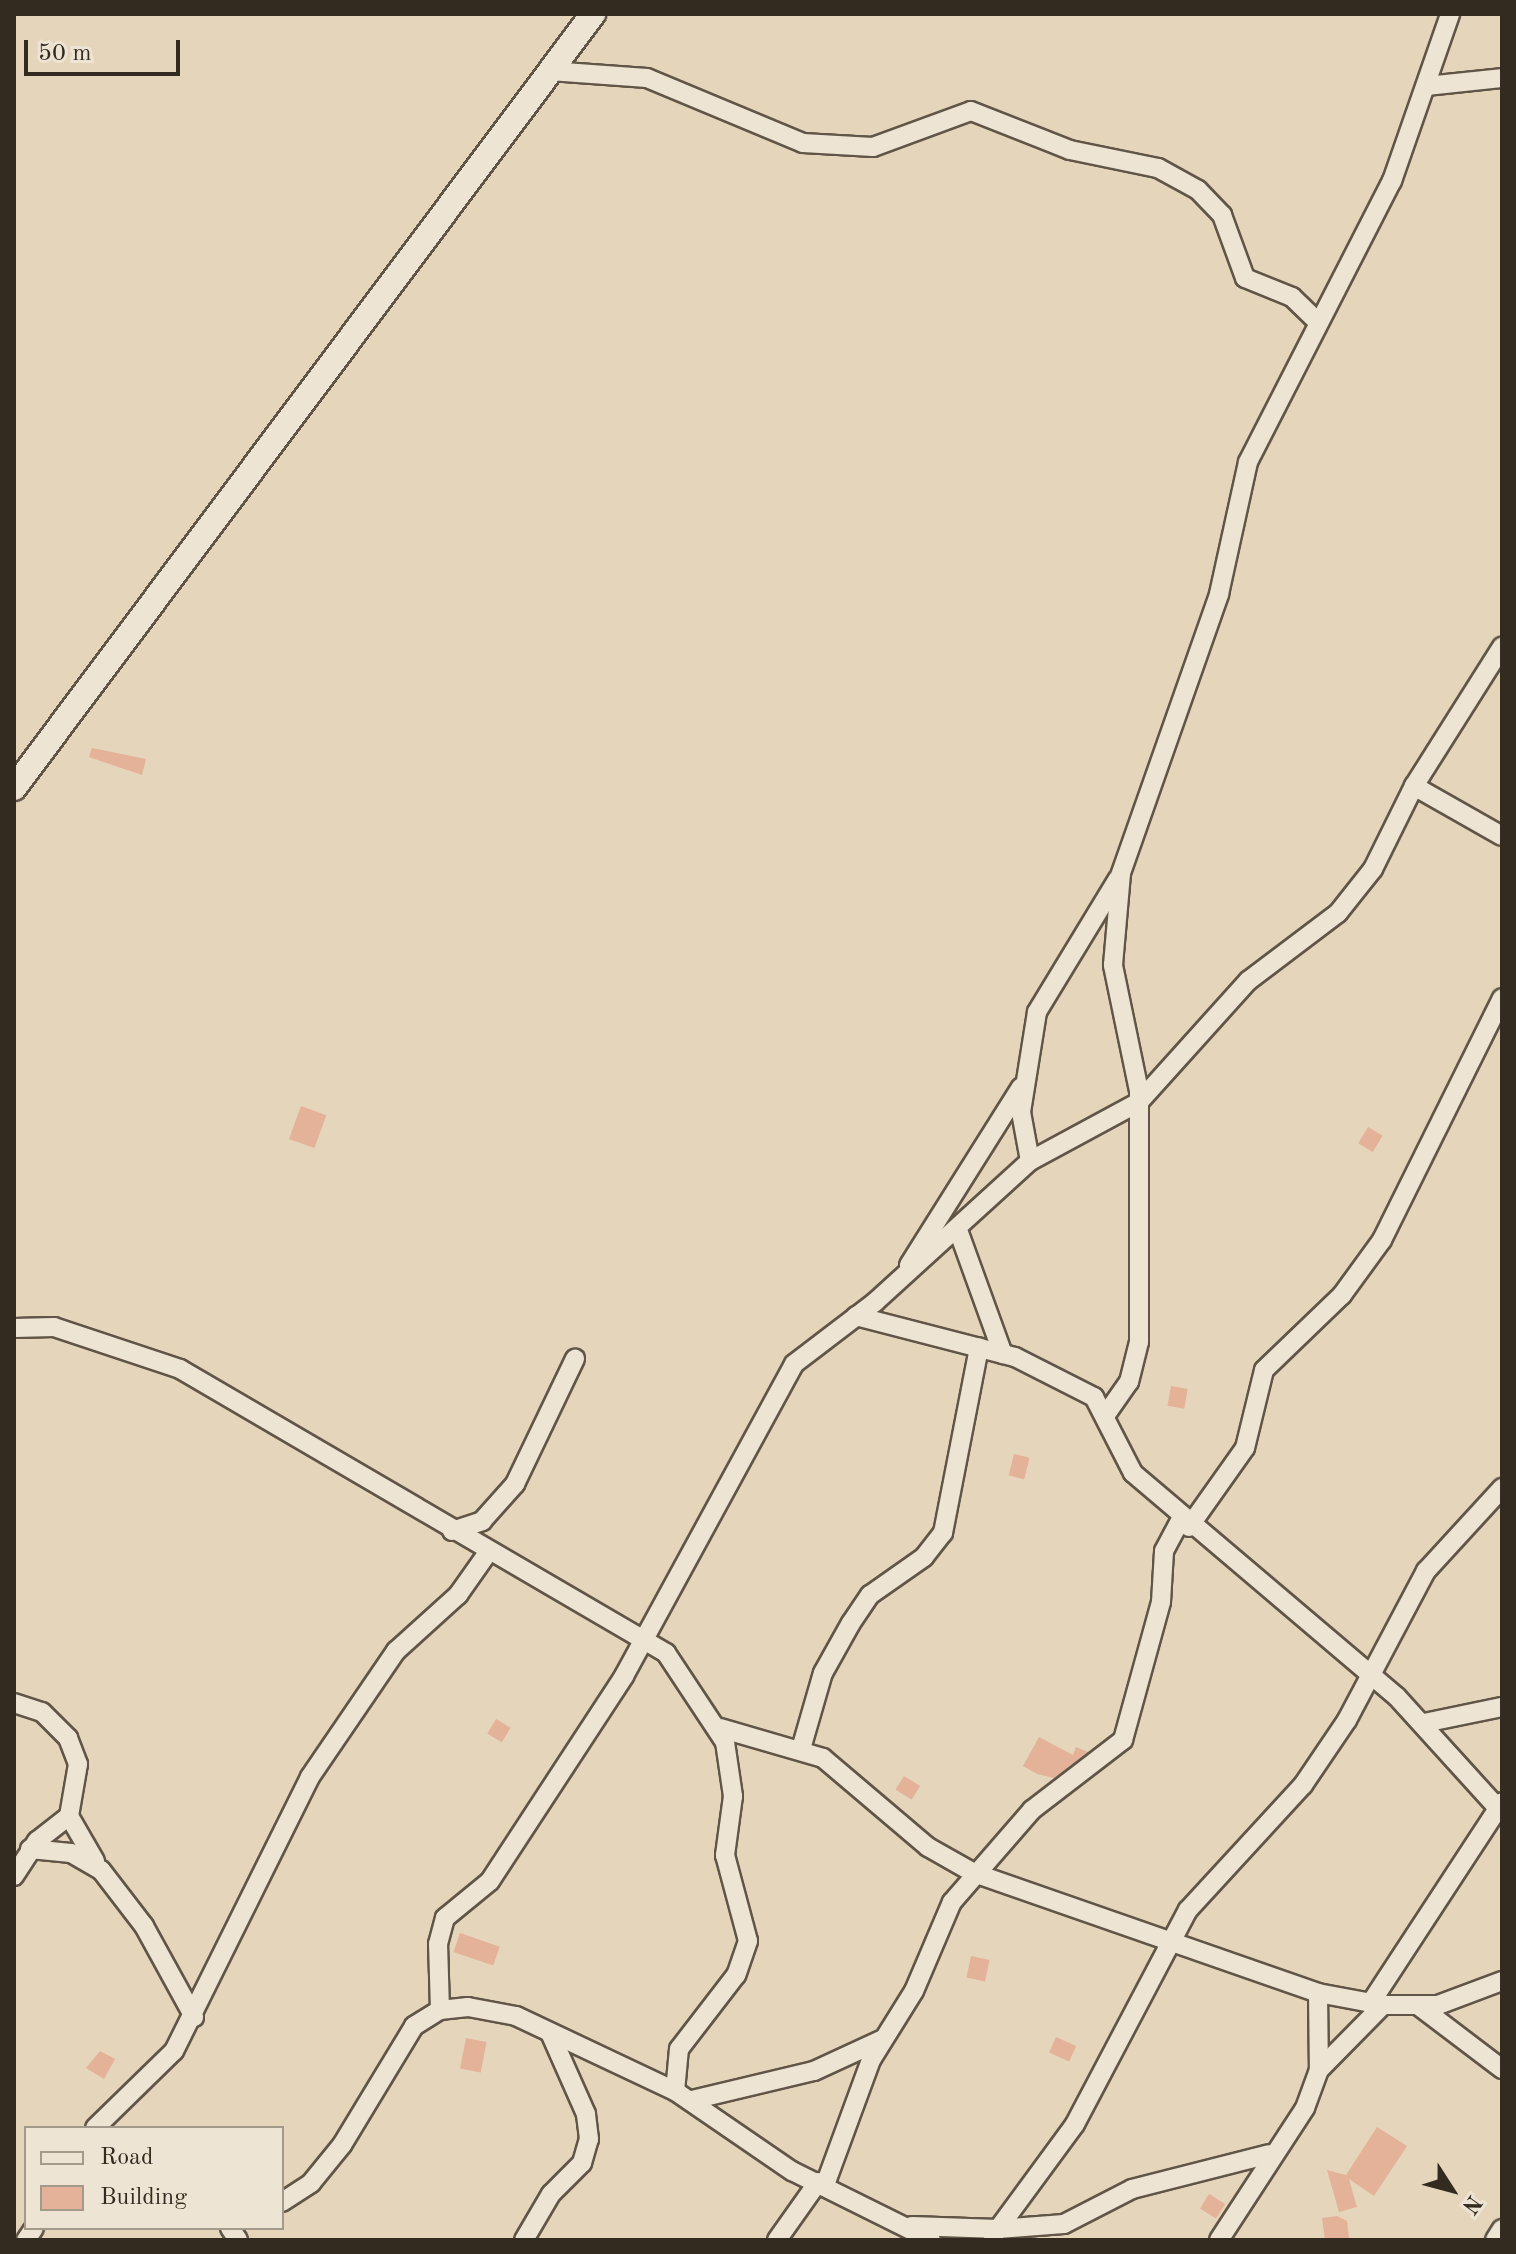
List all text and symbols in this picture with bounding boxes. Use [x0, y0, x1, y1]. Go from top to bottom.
scale bar [28, 24, 184, 74]
text: 50 m [38, 42, 92, 66]
legend [24, 2126, 284, 2230]
text: Road [100, 2146, 153, 2170]
north arrow [1412, 2150, 1492, 2230]
text: Building [100, 2186, 187, 2210]
text: N [1458, 2191, 1485, 2217]

